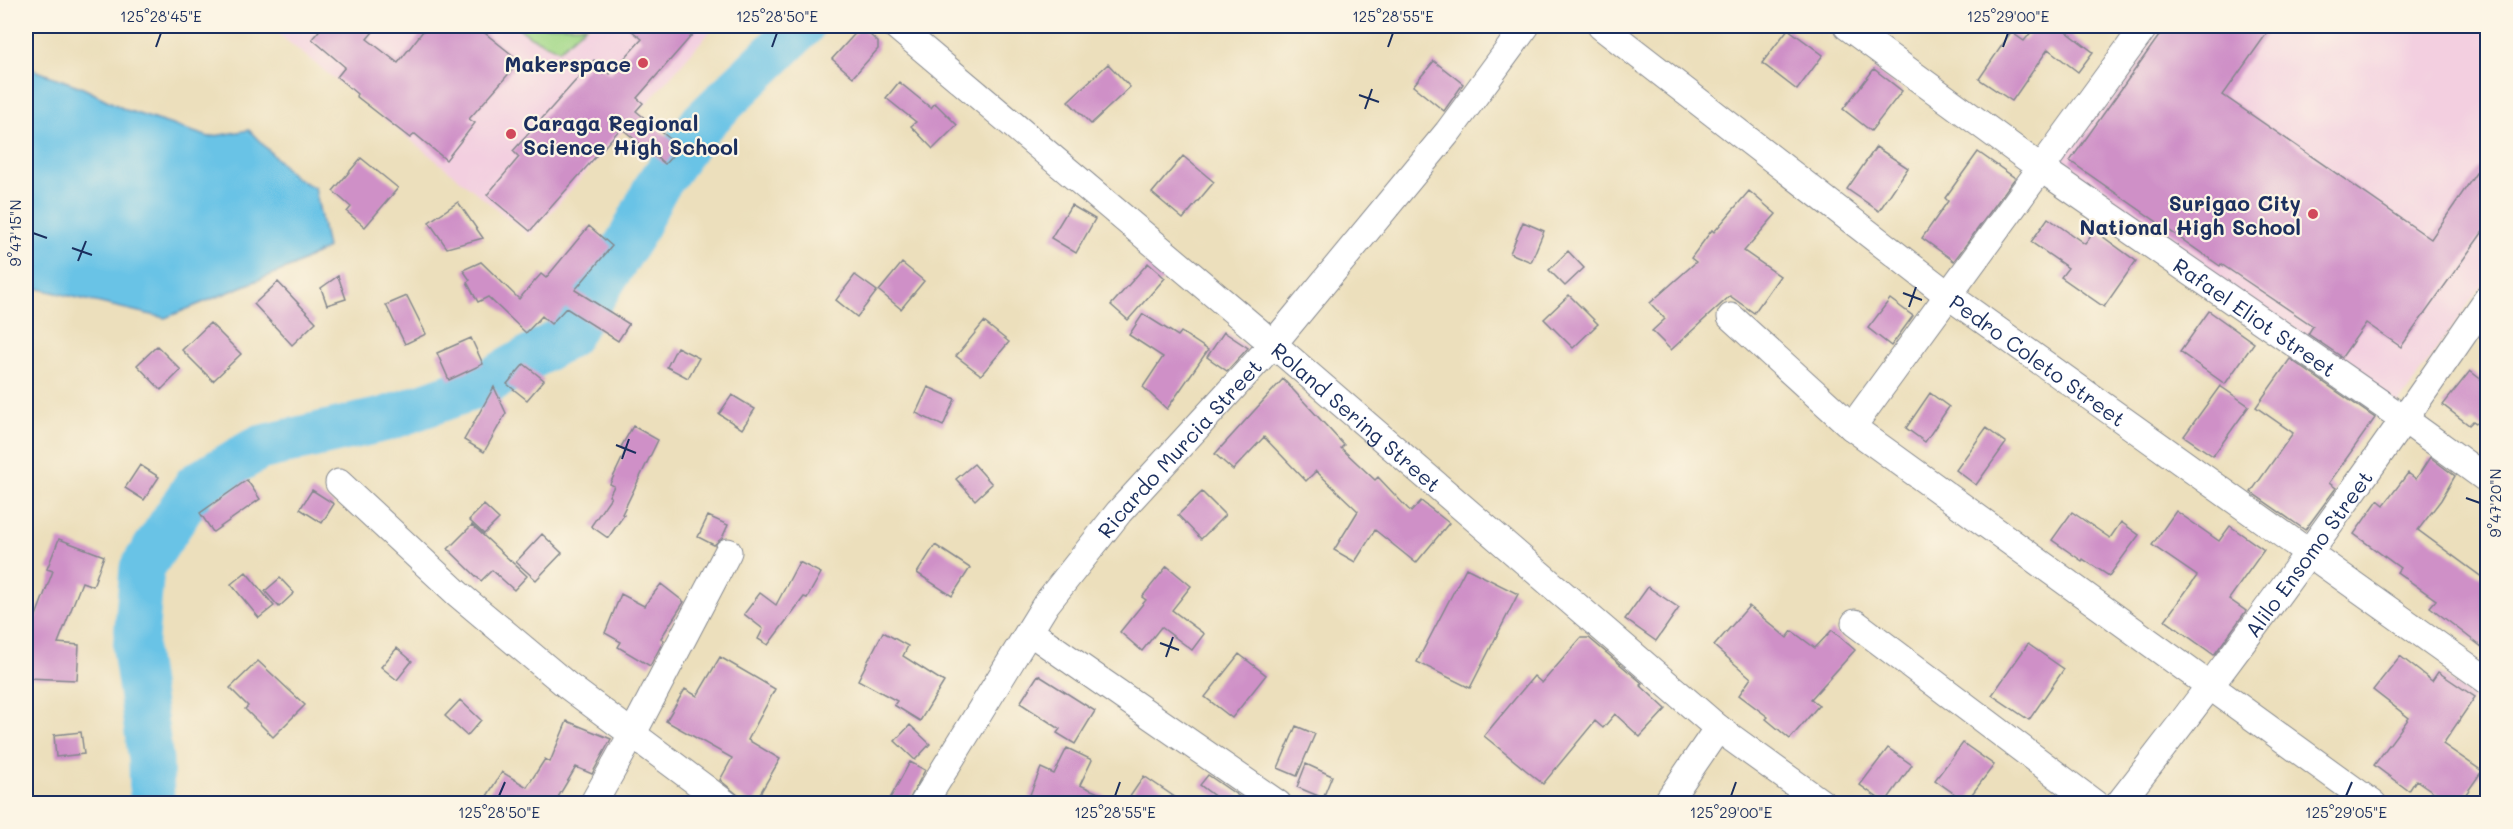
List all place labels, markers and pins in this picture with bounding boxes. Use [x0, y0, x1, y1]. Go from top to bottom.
place label: Makerspace [505, 50, 631, 77]
marker: Makerspace [636, 56, 650, 70]
place label: Caraga Regional Science High School [523, 109, 738, 160]
marker: Caraga Regional Science High School [504, 127, 518, 141]
place label: Surigao City National High School [2079, 189, 2301, 240]
marker: Surigao City National High School [2306, 207, 2320, 221]

